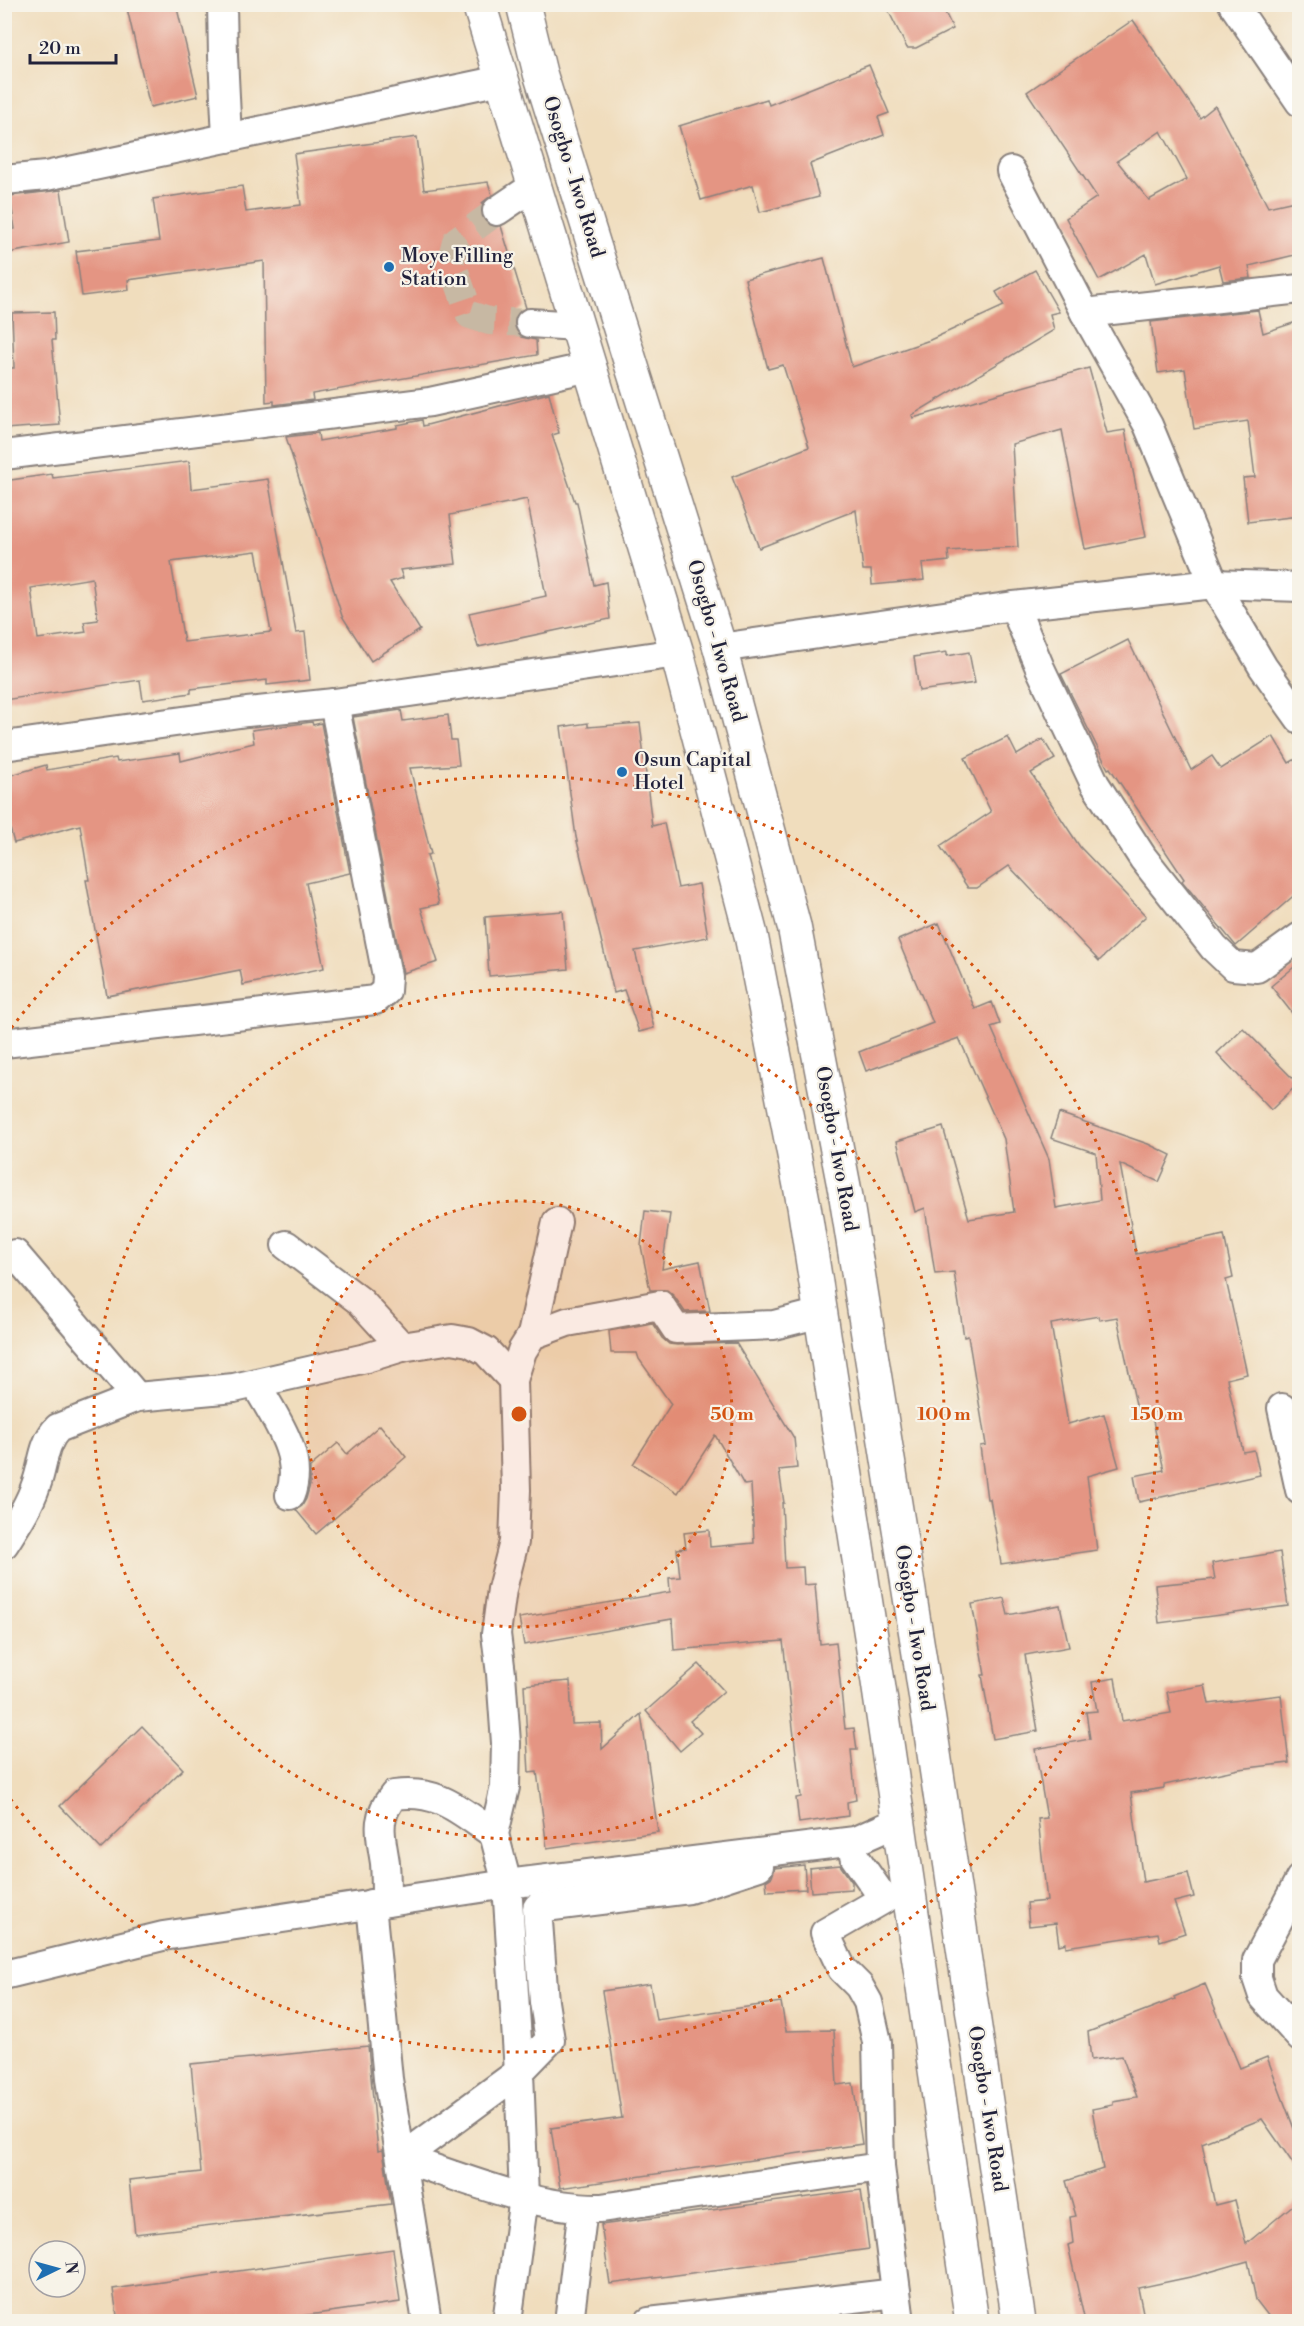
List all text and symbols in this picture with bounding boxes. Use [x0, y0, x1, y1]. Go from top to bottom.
scale bar [30, 27, 116, 65]
text: 20 m [39, 37, 81, 60]
street label: Osogbo - Iwo Road [537, 93, 610, 261]
place label: Moye Filling Station [401, 244, 514, 292]
marker: Moye Filling Station [382, 260, 396, 274]
street label: Osogbo - Iwo Road [681, 557, 751, 726]
place label: Osun Capital Hotel [634, 748, 751, 796]
marker: Osun Capital Hotel [615, 765, 629, 779]
street label: Osogbo - Iwo Road [809, 1064, 863, 1234]
text: 50 m [710, 1403, 754, 1426]
text: 100 m [917, 1403, 971, 1426]
text: 150 m [1131, 1403, 1184, 1426]
centre of rings [509, 1404, 529, 1424]
street label: Osogbo - Iwo Road [889, 1543, 940, 1713]
street label: Osogbo - Iwo Road [962, 2024, 1013, 2194]
north arrow [27, 2239, 87, 2299]
text: N [60, 2261, 81, 2275]

